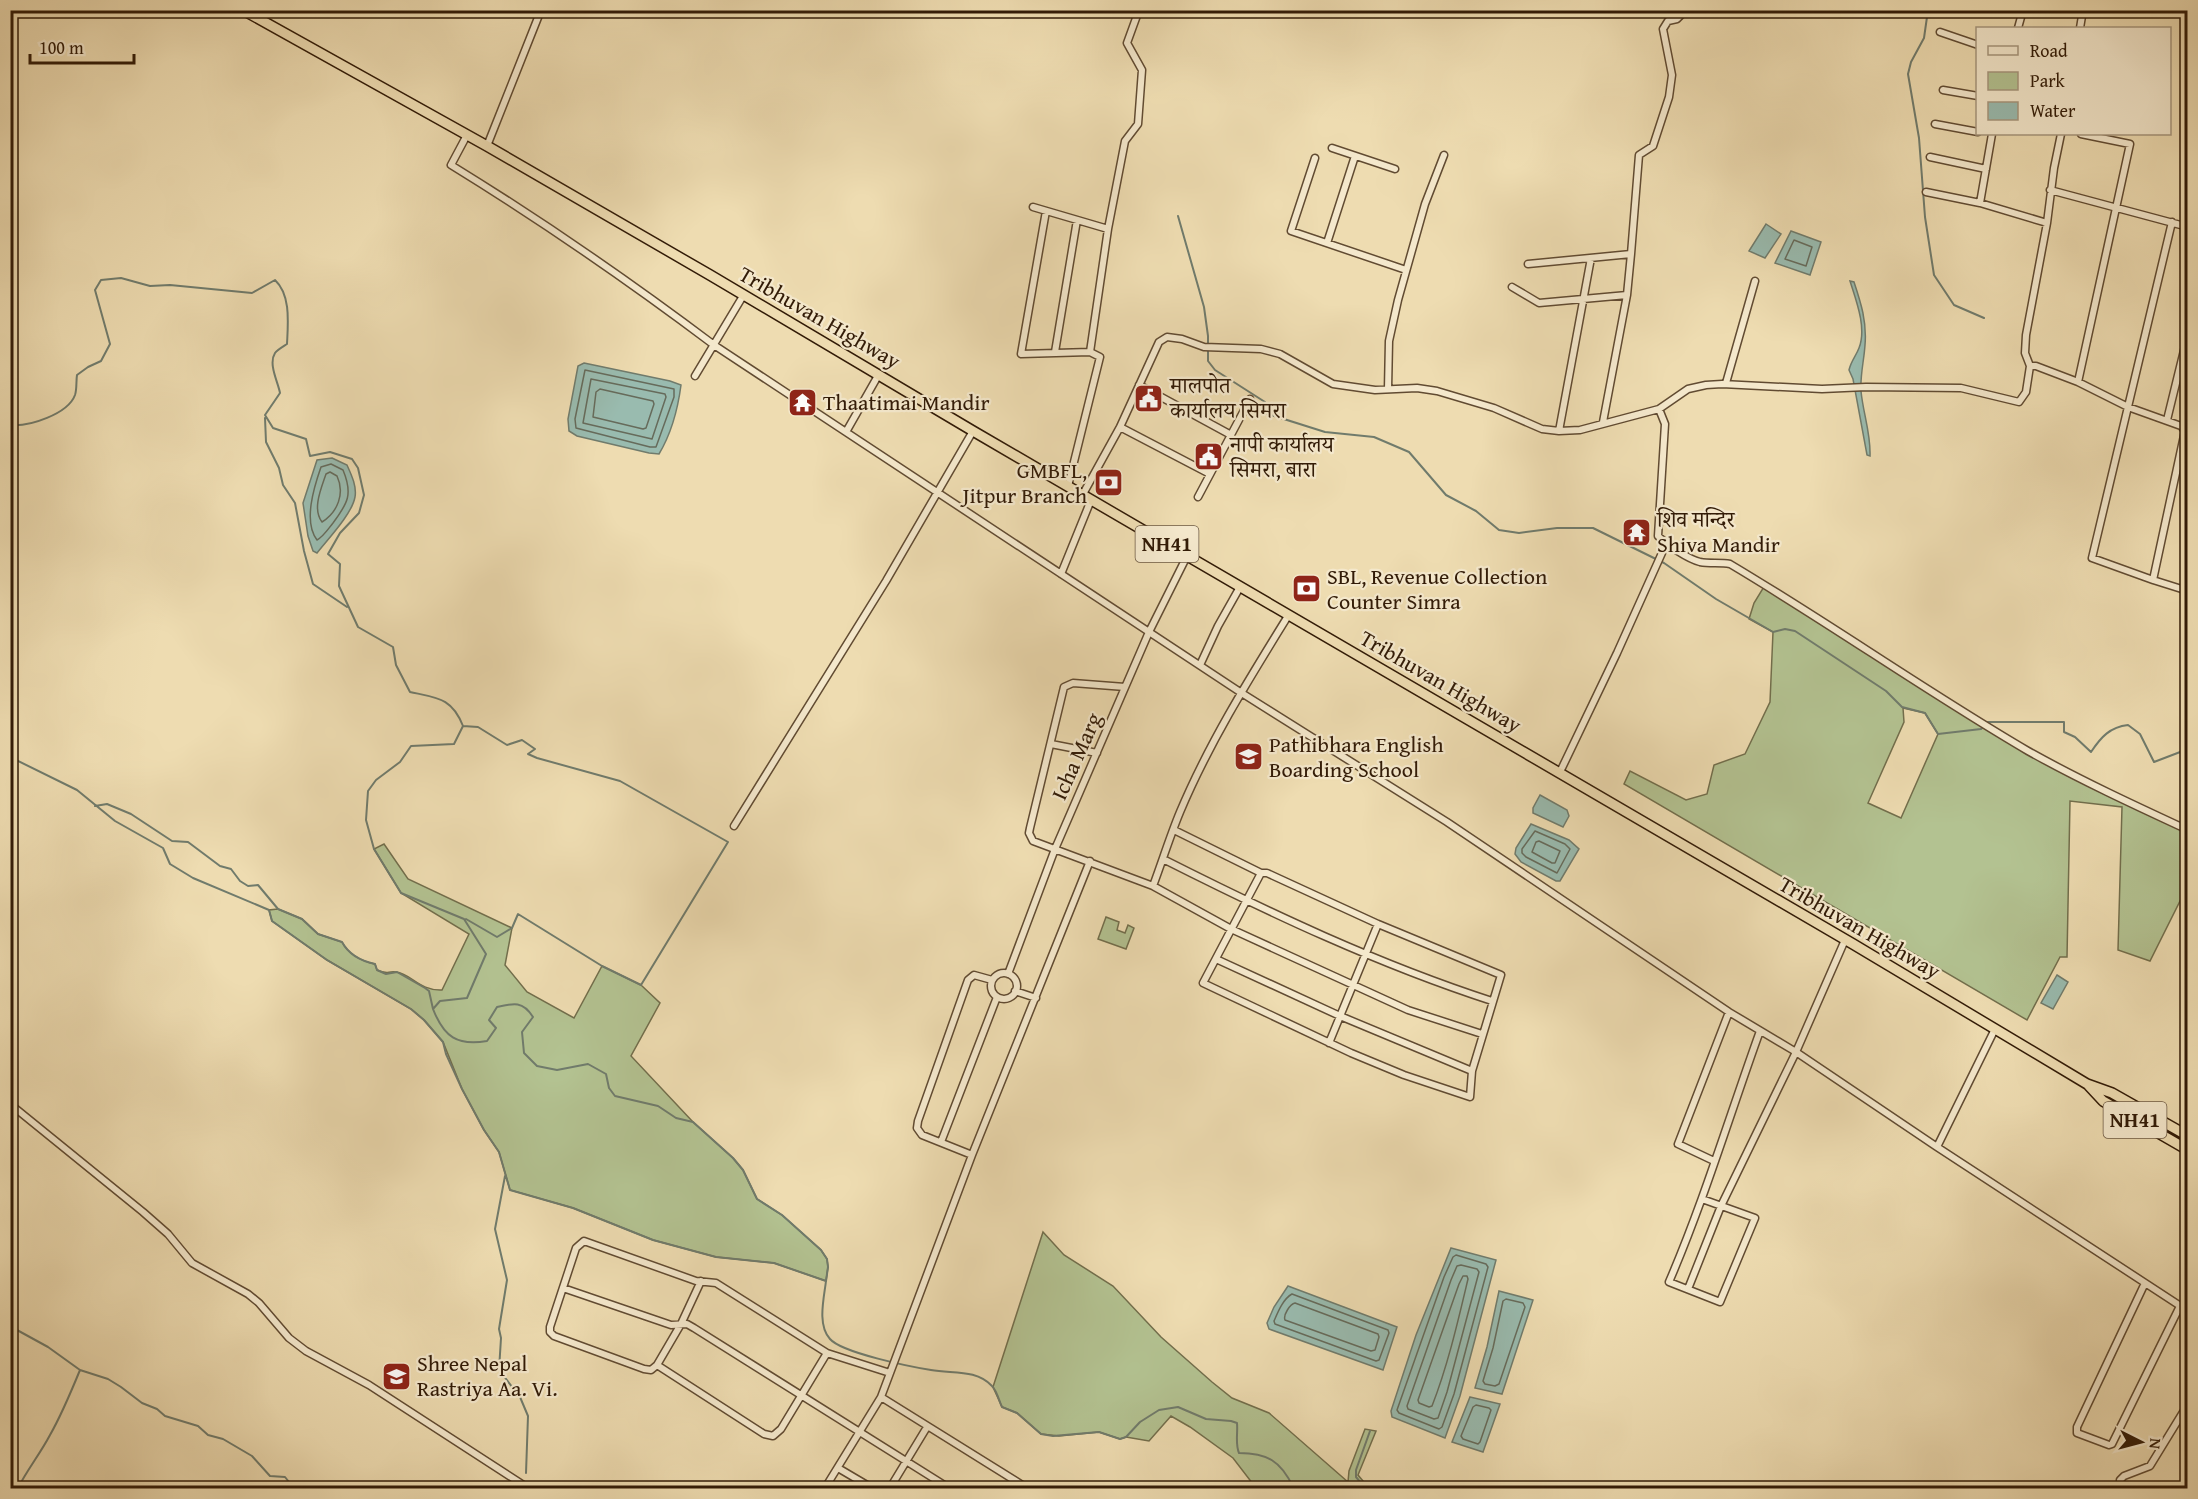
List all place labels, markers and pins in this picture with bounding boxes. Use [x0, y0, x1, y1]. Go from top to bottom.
place label: मालपोत कार्यालय सिमरा [1169, 369, 1287, 426]
public building icon: मालपोत कार्यालय सिमरा [1133, 382, 1165, 414]
temple icon: Thaatimai Mandir [786, 386, 818, 418]
place label: Thaatimai Mandir [823, 386, 990, 418]
place label: नापी कार्यालय सिमरा, बारा [1229, 428, 1335, 485]
public building icon: नापी कार्यालय सिमरा, बारा [1193, 441, 1225, 473]
place label: GMBFL, Jitpur Branch [960, 454, 1088, 511]
bank icon: GMBFL, Jitpur Branch [1092, 467, 1124, 499]
place label: शिव मन्दिर Shiva Mandir [1656, 503, 1780, 560]
temple icon: शिव मन्दिर Shiva Mandir [1620, 516, 1652, 548]
place label: SBL, Revenue Collection Counter Simra [1327, 560, 1548, 617]
bank icon: SBL, Revenue Collection Counter Simra [1290, 573, 1322, 605]
place label: Pathibhara English Boarding School [1269, 728, 1444, 785]
school or university icon: Pathibhara English Boarding School [1232, 741, 1264, 773]
place label: Shree Nepal Rastriya Aa. Vi. [417, 1347, 558, 1404]
school or university icon: Shree Nepal Rastriya Aa. Vi. [380, 1360, 412, 1392]

